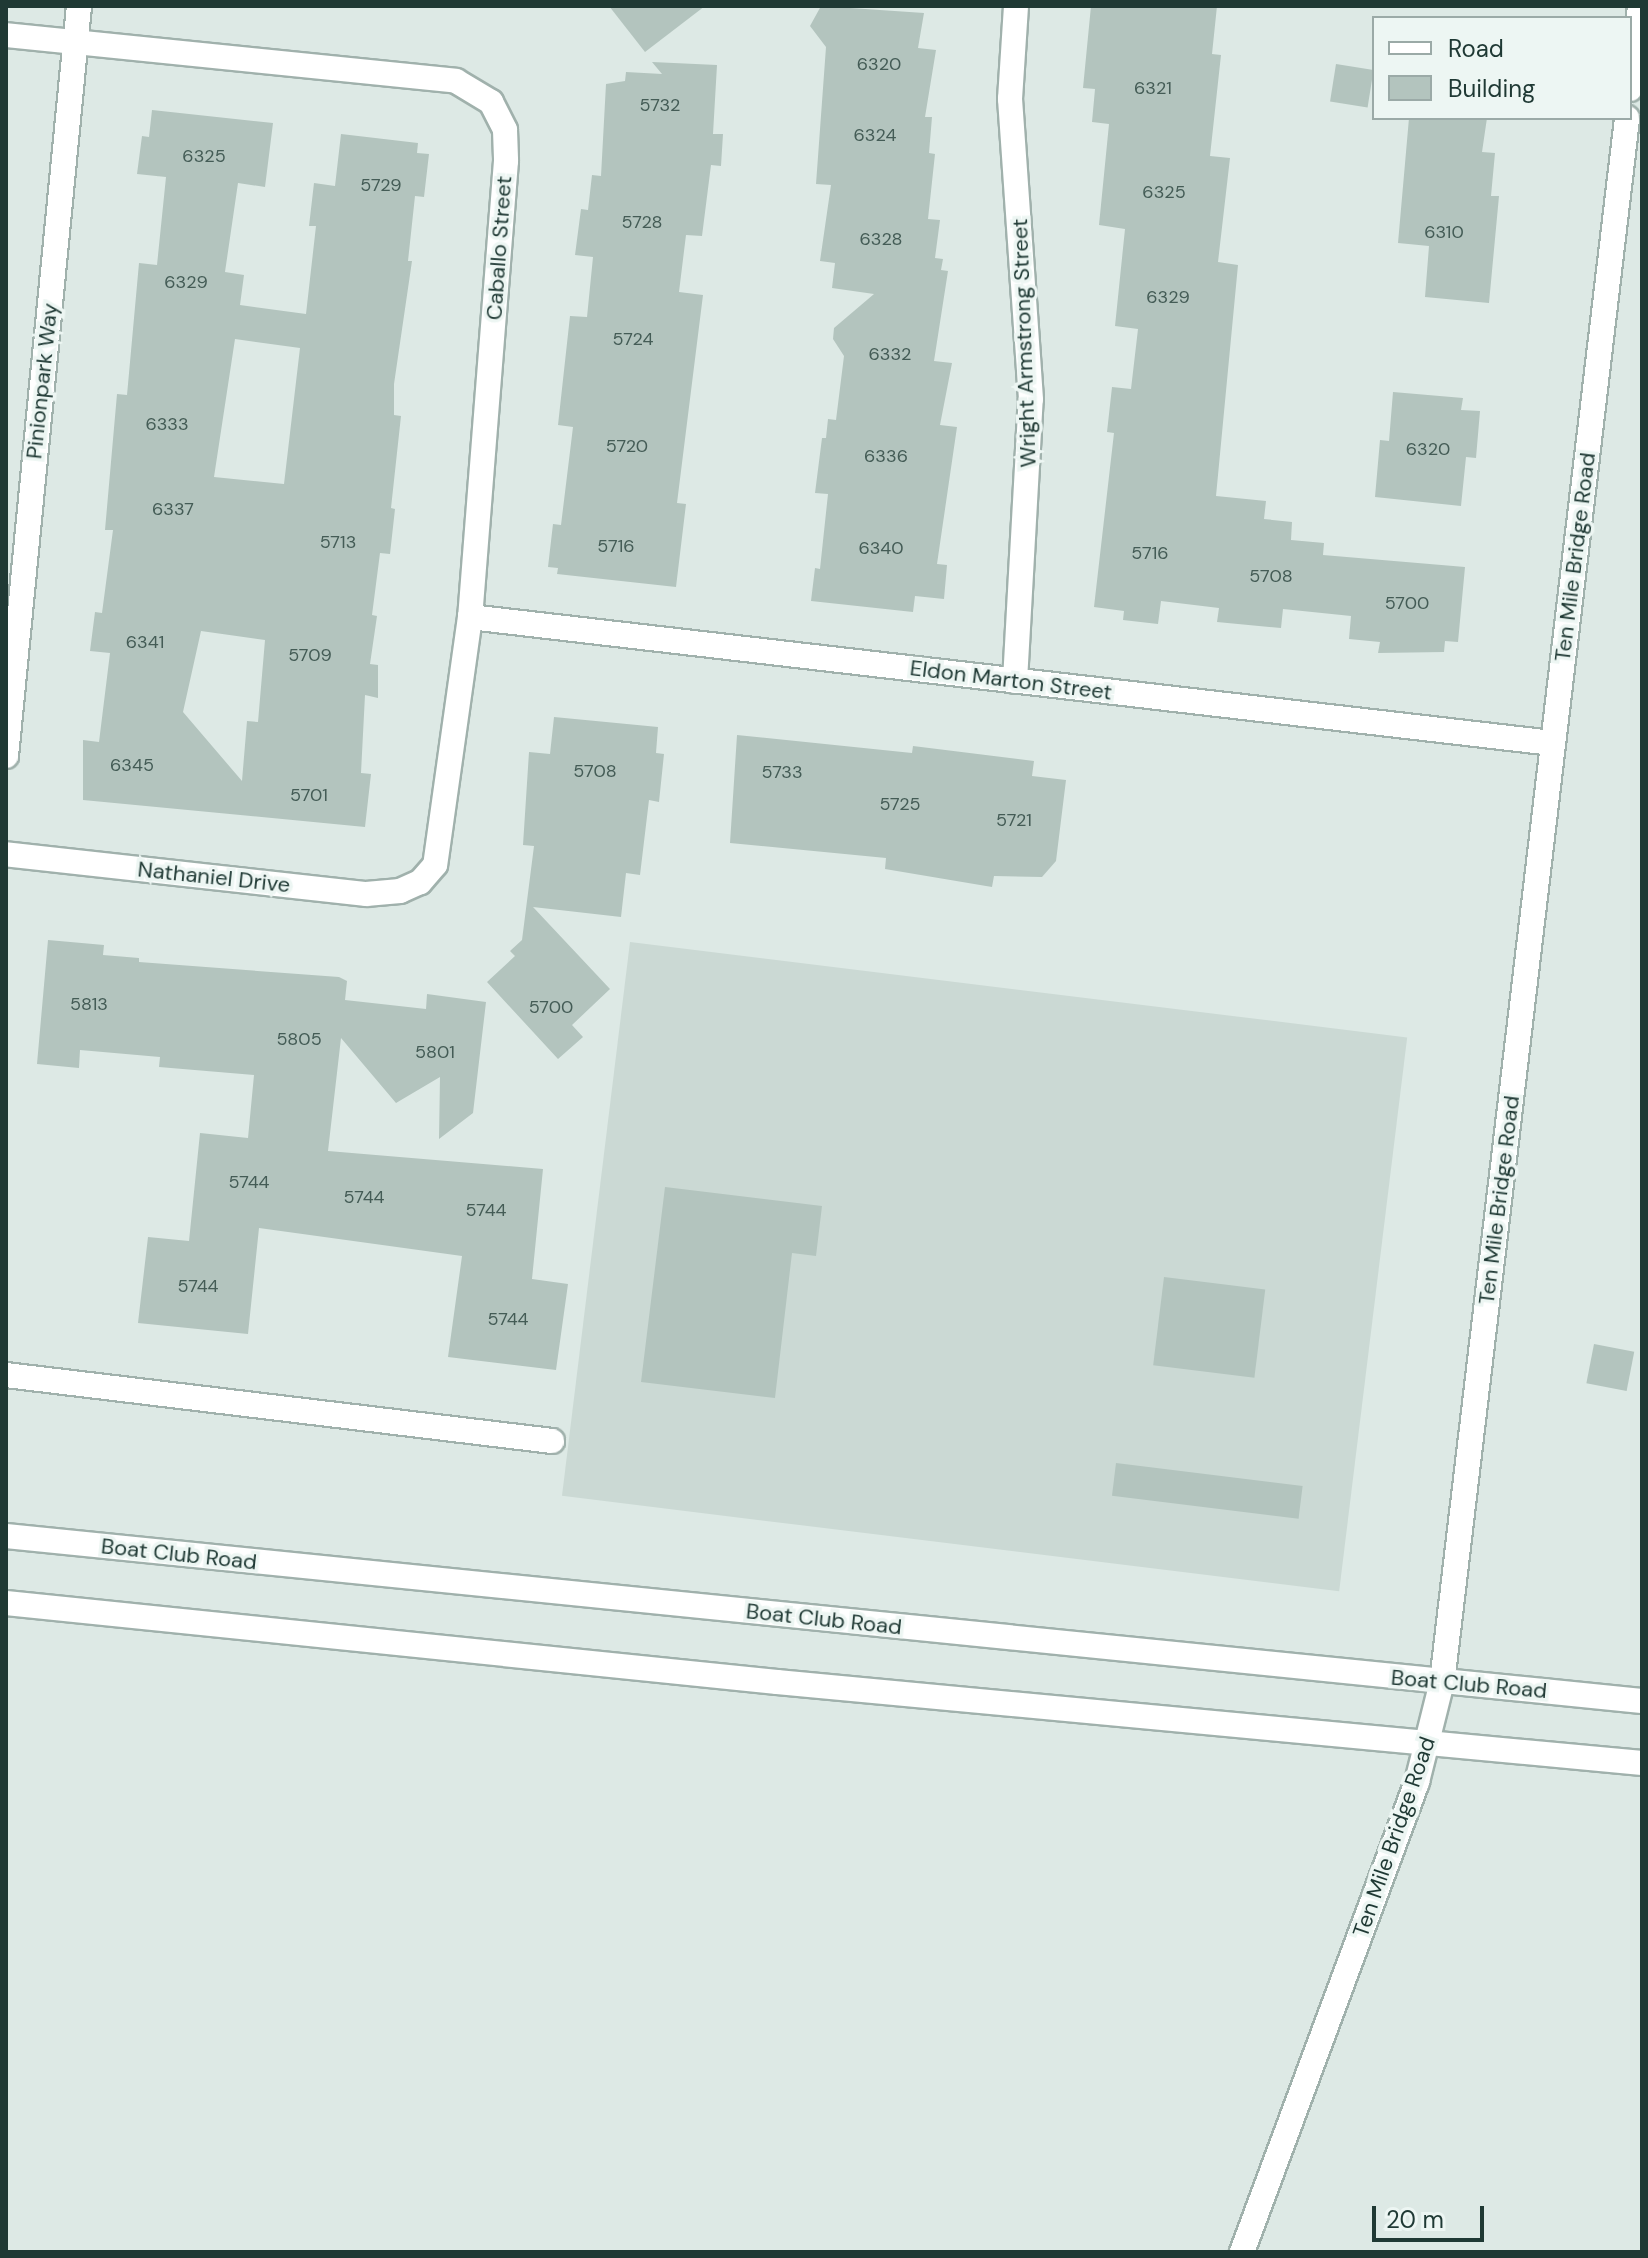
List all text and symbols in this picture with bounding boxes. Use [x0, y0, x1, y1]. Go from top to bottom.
legend [1372, 16, 1632, 120]
text: Road [1448, 33, 1504, 64]
house number: 6320 [857, 53, 901, 75]
text: Building [1448, 73, 1535, 104]
house number: 6321 [1134, 77, 1172, 99]
house number: 5732 [640, 94, 680, 116]
house number: 6324 [854, 124, 896, 146]
house number: 6325 [182, 145, 226, 167]
house number: 5729 [360, 174, 402, 196]
street label: Caballo Street [481, 175, 517, 321]
house number: 6325 [1142, 181, 1186, 203]
house number: 5728 [622, 211, 662, 233]
street label: Wright Armstrong Street [1006, 218, 1042, 468]
house number: 6310 [1424, 221, 1464, 243]
house number: 6328 [860, 228, 902, 250]
house number: 6329 [164, 271, 208, 293]
house number: 6329 [1146, 286, 1190, 308]
street label: Pinionpark Way [21, 302, 63, 460]
house number: 5724 [613, 328, 653, 350]
house number: 6332 [869, 343, 911, 365]
house number: 6333 [145, 413, 189, 435]
house number: 5720 [606, 435, 648, 457]
house number: 6320 [1406, 438, 1450, 460]
house number: 6336 [864, 445, 908, 467]
street label: Ten Mile Bridge Road [1549, 451, 1601, 663]
house number: 6337 [152, 498, 194, 520]
house number: 5713 [320, 531, 356, 553]
house number: 5716 [597, 535, 635, 557]
house number: 6340 [858, 537, 904, 559]
house number: 5716 [1131, 542, 1169, 564]
house number: 5708 [1249, 565, 1293, 587]
house number: 5700 [1385, 592, 1429, 614]
house number: 6341 [126, 631, 164, 653]
house number: 5709 [288, 644, 332, 666]
street label: Eldon Marton Street [908, 655, 1114, 705]
house number: 6345 [110, 754, 154, 776]
house number: 5708 [573, 760, 617, 782]
house number: 5733 [761, 761, 803, 783]
house number: 5701 [290, 784, 328, 806]
house number: 5725 [879, 793, 921, 815]
house number: 5721 [996, 809, 1032, 831]
street label: Nathaniel Drive [136, 856, 292, 898]
house number: 5813 [70, 993, 108, 1015]
house number: 5700 [529, 996, 573, 1018]
house number: 5805 [276, 1028, 322, 1050]
house number: 5801 [415, 1041, 455, 1063]
street label: Ten Mile Bridge Road [1473, 1094, 1525, 1306]
house number: 5744 [228, 1171, 270, 1193]
house number: 5744 [343, 1186, 385, 1208]
house number: 5744 [465, 1199, 507, 1221]
house number: 5744 [177, 1275, 219, 1297]
house number: 5744 [487, 1308, 529, 1330]
street label: Boat Club Road [100, 1533, 258, 1575]
street label: Boat Club Road [745, 1598, 903, 1640]
street label: Boat Club Road [1390, 1664, 1548, 1704]
street label: Ten Mile Bridge Road [1347, 1733, 1441, 1941]
scale bar [1376, 2190, 1488, 2240]
text: 20 m [1386, 2204, 1444, 2235]

